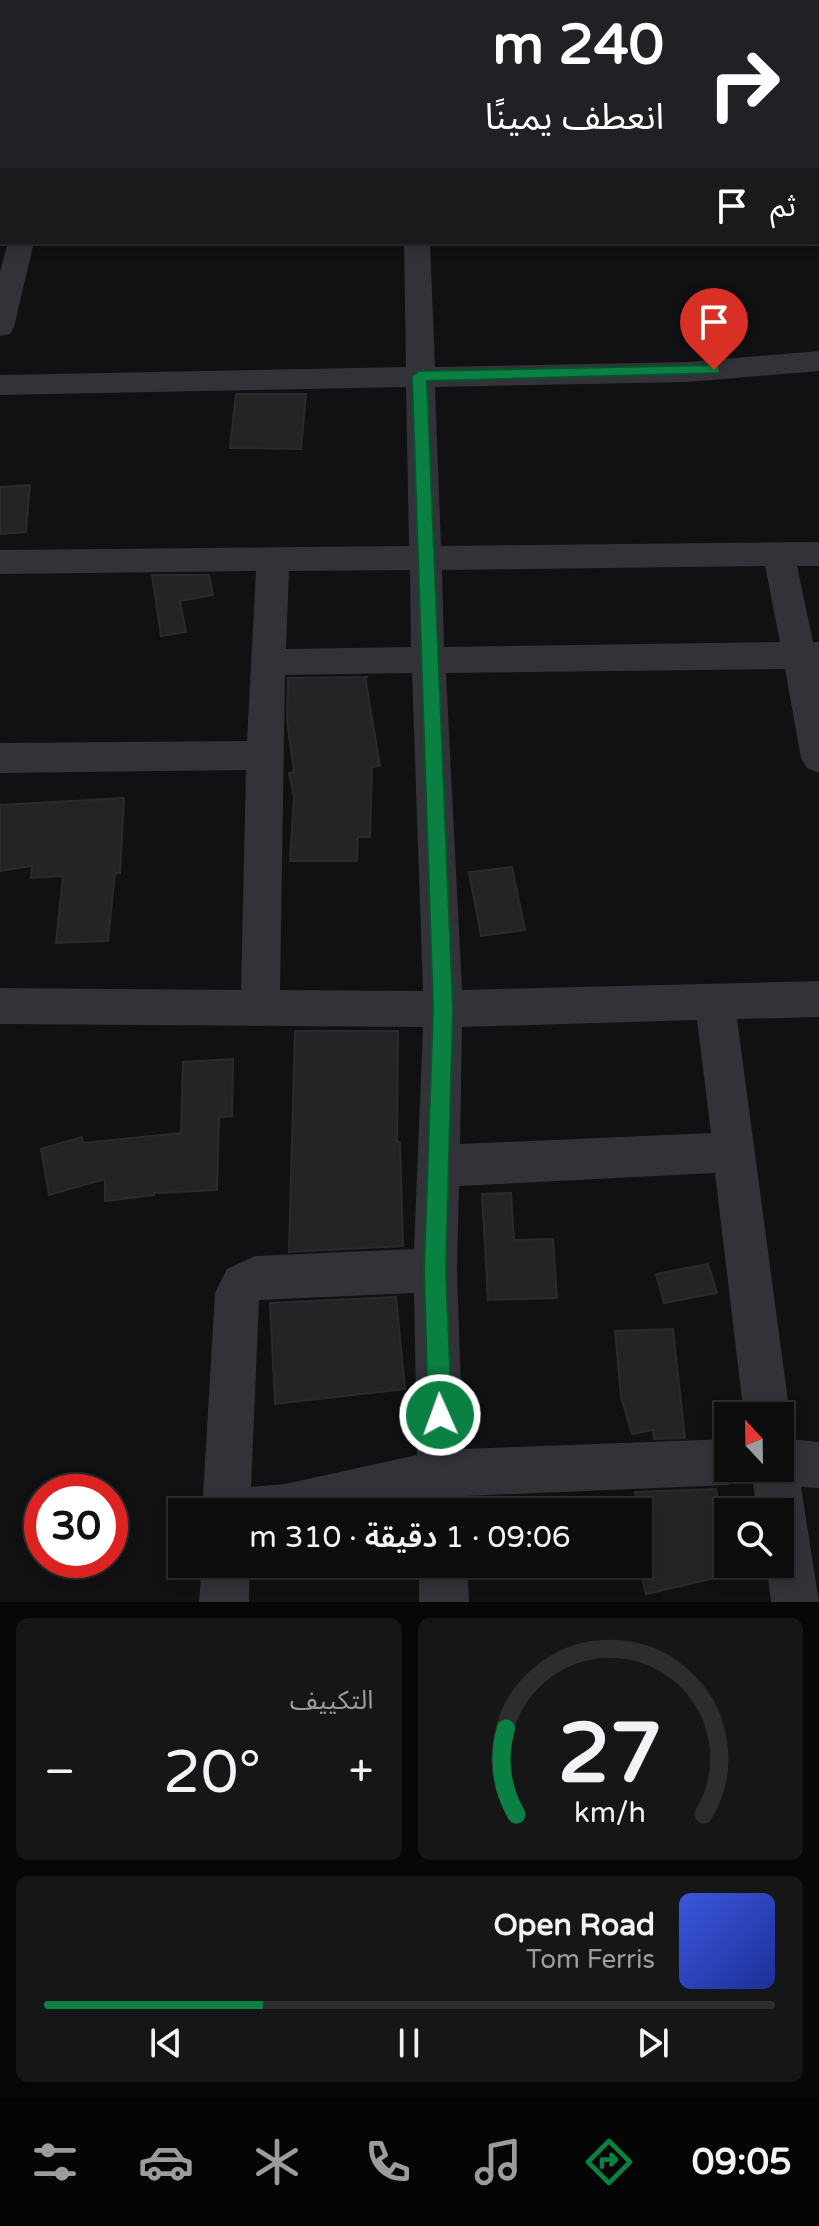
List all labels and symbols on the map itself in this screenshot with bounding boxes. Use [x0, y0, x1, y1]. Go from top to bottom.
pin [680, 288, 748, 370]
position arrow [398, 1373, 482, 1457]
north arrow [714, 1402, 794, 1482]
speed limit sign: 30 [24, 1474, 128, 1578]

